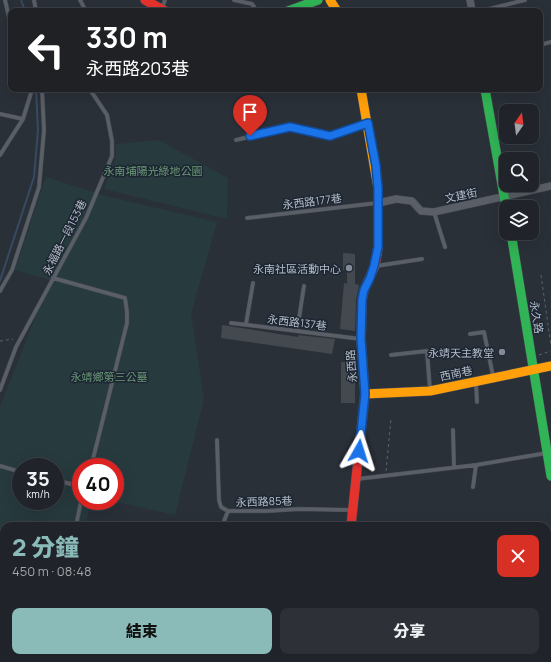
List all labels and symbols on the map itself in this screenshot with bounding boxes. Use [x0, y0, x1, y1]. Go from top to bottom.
pin [233, 95, 267, 136]
north arrow [499, 104, 539, 144]
park label: 永南埔陽光綠地公園 [104, 163, 203, 178]
street label: 文建街 [443, 184, 479, 206]
street label: 永西路177巷 [281, 190, 343, 212]
street label: 永福路一段153巷 [39, 197, 89, 277]
place label: 永南社區活動中心 [253, 261, 341, 276]
marker: 永南社區活動中心 [344, 263, 354, 273]
street label: 永久路 [527, 300, 547, 334]
street label: 永西路137巷 [266, 311, 328, 333]
place label: 永靖天主教堂 [428, 345, 494, 360]
marker: 永靖天主教堂 [497, 347, 507, 357]
street label: 永西路 [342, 349, 360, 383]
street label: 西南巷 [438, 362, 474, 384]
park label: 永靖鄉第三公墓 [71, 369, 148, 384]
position arrow [338, 430, 380, 472]
speed limit sign: 40 [72, 458, 124, 510]
street label: 永西路85巷 [235, 493, 293, 509]

